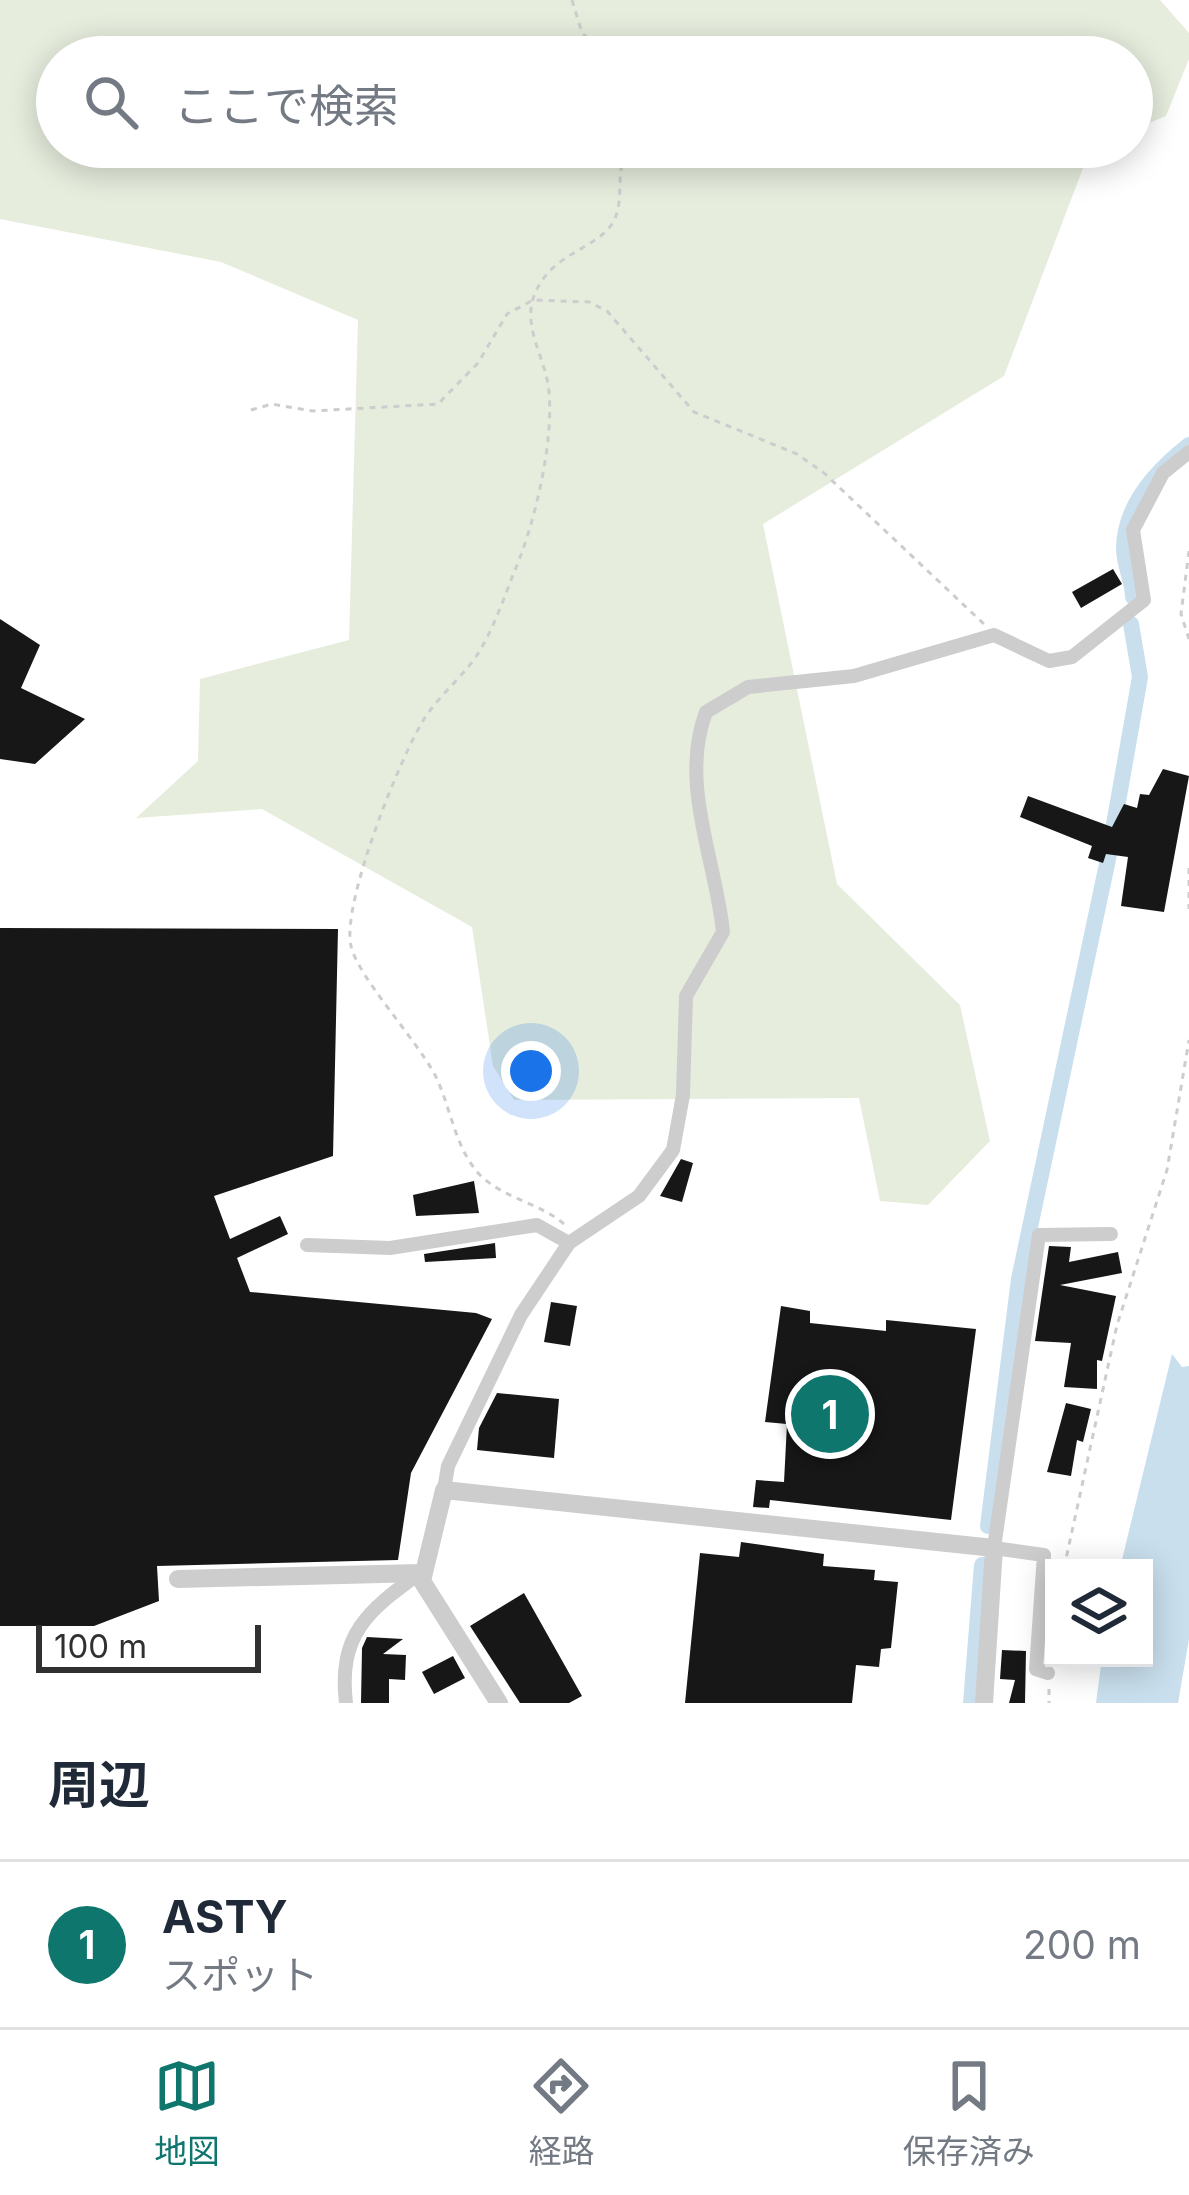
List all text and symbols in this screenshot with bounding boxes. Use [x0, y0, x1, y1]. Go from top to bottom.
search box [36, 36, 1153, 168]
icon: search [78, 69, 144, 135]
text: ここで検索 [174, 78, 399, 133]
your location [501, 1041, 561, 1101]
pin: 1 [791, 1369, 869, 1459]
map controls [1045, 1559, 1153, 1667]
button: layers [1045, 1559, 1153, 1667]
scale bar [36, 1619, 261, 1672]
text: 100 m [54, 1626, 147, 1666]
text: 周辺 [48, 1754, 150, 1815]
text: ASTY [162, 1889, 288, 1944]
text: 1 [79, 1921, 95, 1968]
text: 200 m [1023, 1921, 1141, 1968]
text: スポット [162, 1951, 318, 1998]
tab: 地図 [154, 2053, 220, 2173]
tab: 経路 [528, 2053, 594, 2173]
tab: 保存済み [903, 2053, 1035, 2173]

